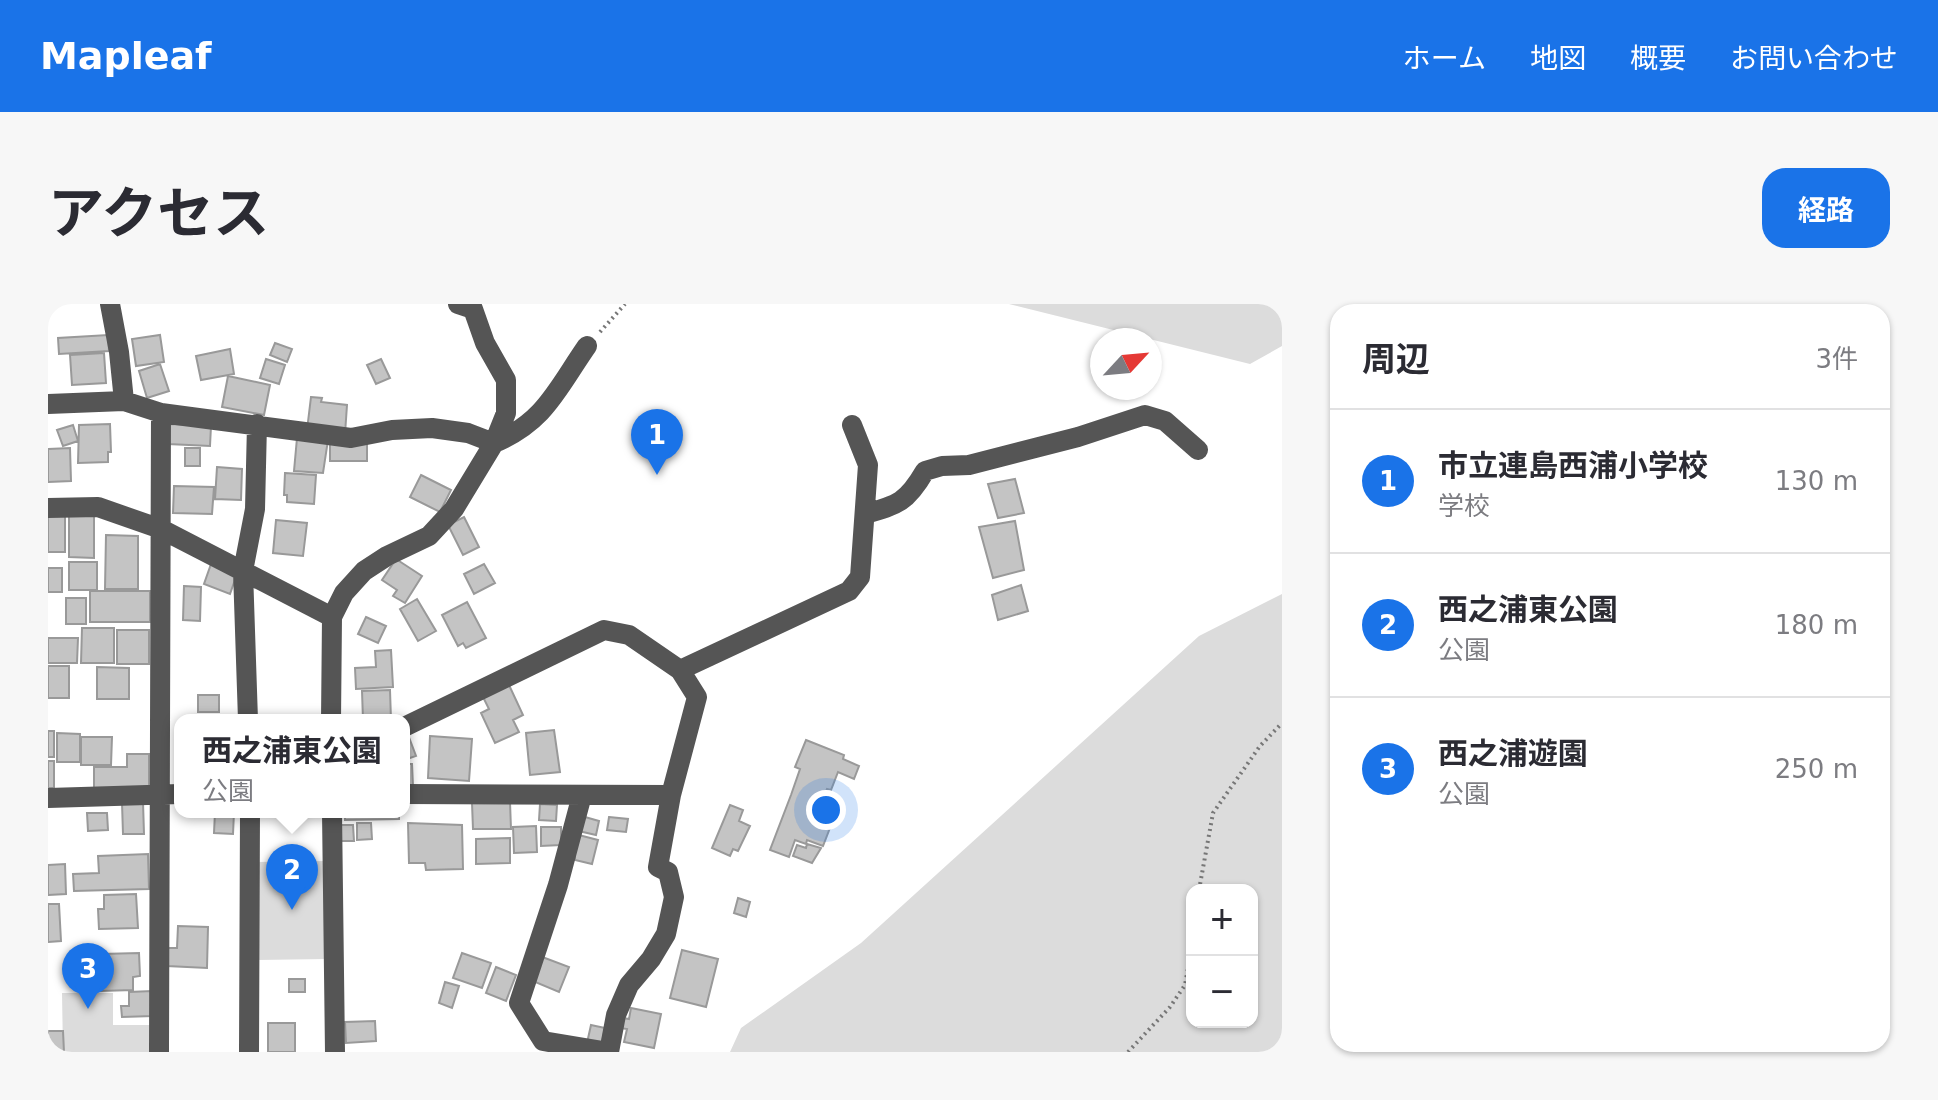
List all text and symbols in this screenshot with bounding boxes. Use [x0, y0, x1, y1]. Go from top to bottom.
text: Mapleaf [40, 34, 212, 78]
text: ホーム [1403, 42, 1486, 75]
text: 地図 [1530, 42, 1586, 75]
text: 概要 [1630, 42, 1686, 75]
text: お問い合わせ [1730, 42, 1898, 75]
button: 経路 [1762, 168, 1890, 248]
text: アクセス [48, 181, 269, 246]
north arrow [1090, 328, 1162, 400]
text: 周辺 [1362, 339, 1430, 379]
text: 3件 [1815, 344, 1858, 374]
pin: 1 [631, 409, 683, 475]
text: 市立連島西浦小学校 [1438, 448, 1708, 483]
text: 1 [1379, 466, 1397, 496]
text: 130 m [1775, 466, 1858, 496]
text: 学校 [1438, 491, 1490, 521]
text: 西之浦東公園 [1438, 592, 1618, 627]
text: 2 [1379, 610, 1397, 640]
text: 180 m [1775, 610, 1858, 640]
text: 公園 [1438, 635, 1490, 665]
popup [174, 714, 410, 818]
text: 西之浦東公園 [202, 733, 382, 768]
text: 西之浦遊園 [1438, 736, 1588, 771]
text: 3 [1379, 754, 1397, 784]
text: 250 m [1775, 754, 1858, 784]
text: 公園 [202, 776, 254, 806]
text: 公園 [1438, 779, 1490, 809]
your location [806, 790, 846, 830]
pin: 2 [266, 844, 318, 910]
map controls [1186, 884, 1258, 1028]
button: + [1186, 884, 1258, 956]
pin: 3 [62, 943, 114, 1009]
button: − [1186, 956, 1258, 1028]

